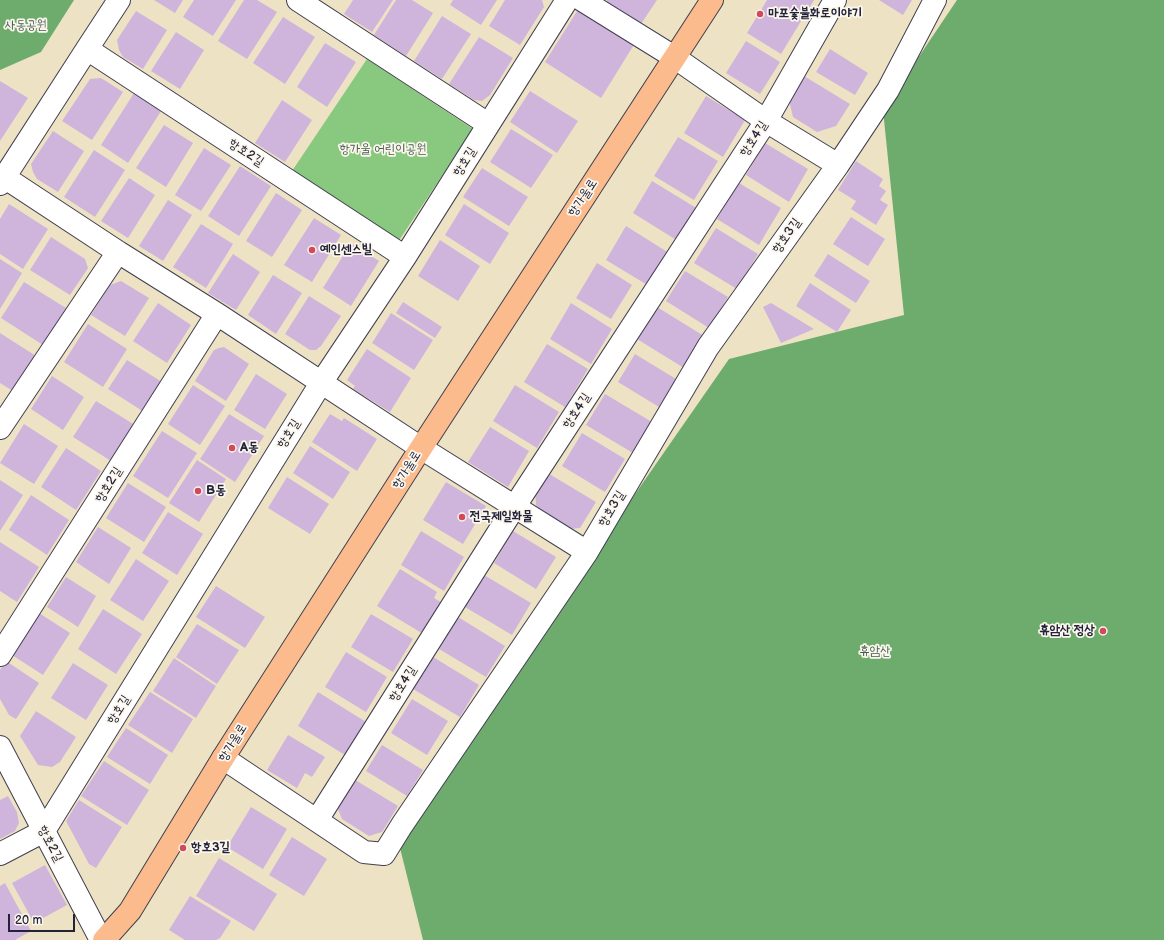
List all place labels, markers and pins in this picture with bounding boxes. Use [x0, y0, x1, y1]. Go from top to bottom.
place label: 마포숯불화로이야기 [768, 6, 862, 22]
marker: 마포숯불화로이야기 [755, 9, 765, 19]
place label: 예인센스빌 [320, 242, 372, 258]
marker: 예인센스빌 [307, 245, 317, 255]
place label: A동 [240, 440, 258, 456]
marker: A동 [227, 443, 237, 453]
place label: B동 [206, 483, 226, 499]
marker: B동 [193, 486, 203, 496]
place label: 전국제일화물 [470, 509, 533, 525]
marker: 전국제일화물 [457, 512, 467, 522]
place label: 휴암산 정상 [1039, 623, 1095, 639]
marker: 휴암산 정상 [1098, 626, 1108, 636]
place label: 항호3길 [191, 840, 230, 856]
marker: 항호3길 [178, 843, 188, 853]

